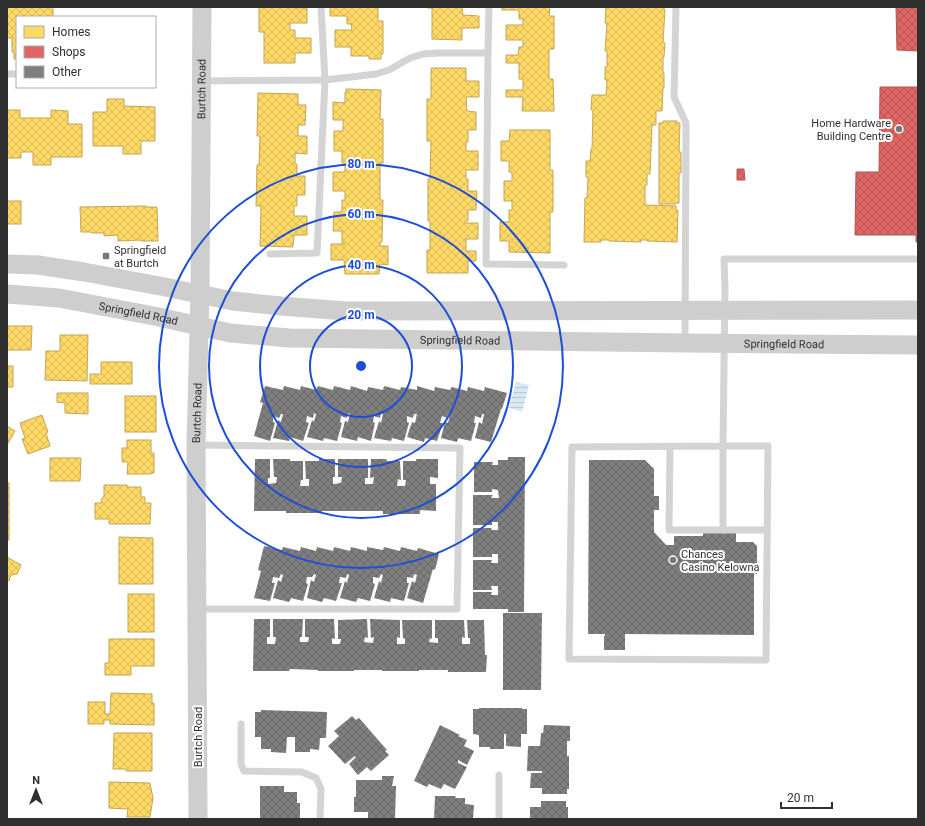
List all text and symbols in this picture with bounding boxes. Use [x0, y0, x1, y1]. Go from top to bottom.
legend [16, 16, 156, 88]
text: Homes [52, 25, 90, 39]
text: Shops [52, 45, 86, 59]
street label: Burtch Road [195, 59, 208, 119]
text: Other [52, 65, 81, 79]
place label: Home Hardware Building Centre [811, 117, 891, 143]
marker: Home Hardware Building Centre [894, 124, 904, 134]
text: 80 m [347, 157, 375, 171]
text: 60 m [347, 207, 375, 221]
place label: Springfield at Burtch [114, 244, 166, 270]
marker: Springfield at Burtch [101, 251, 111, 261]
text: 40 m [347, 258, 375, 272]
street label: Springfield Road [98, 299, 179, 328]
text: 20 m [347, 308, 375, 322]
street label: Springfield Road [420, 333, 500, 347]
street label: Springfield Road [744, 337, 824, 351]
centre of rings [354, 359, 368, 373]
street label: Burtch Road [190, 383, 204, 443]
place label: Chances Casino Kelowna [681, 548, 759, 574]
marker: Chances Casino Kelowna [668, 555, 678, 565]
street label: Burtch Road [192, 707, 205, 767]
north arrow [16, 770, 56, 810]
text: N [32, 774, 40, 787]
scale bar [781, 784, 832, 810]
text: 20 m [787, 791, 814, 805]

